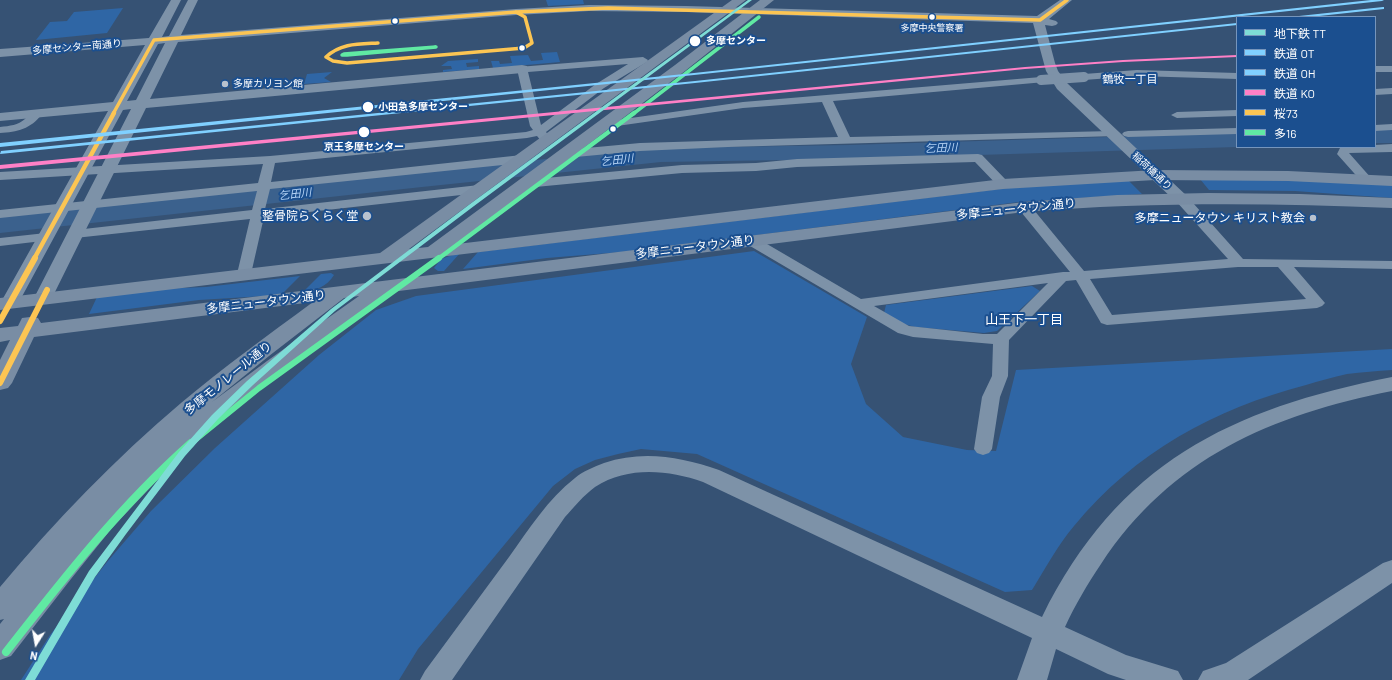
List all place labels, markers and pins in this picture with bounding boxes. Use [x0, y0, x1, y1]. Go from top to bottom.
marker: 多摩中央警察署 [927, 12, 937, 22]
unlabelled marker [390, 16, 400, 26]
place label: 多摩中央警察署 [901, 23, 963, 33]
marker: 多摩センター [688, 34, 702, 48]
place label: 多摩センター [706, 35, 766, 47]
unlabelled marker [517, 43, 527, 53]
place label: 多摩カリヨン館 [233, 78, 303, 90]
marker: 多摩カリヨン館 [220, 79, 230, 89]
marker: 小田急多摩センター [361, 100, 375, 114]
place label: 小田急多摩センター [378, 101, 468, 113]
unlabelled marker [608, 124, 618, 134]
marker: 京王多摩センター [357, 125, 371, 139]
place label: 京王多摩センター [324, 141, 404, 153]
place label: 整骨院らくらく堂 [262, 209, 358, 223]
marker: 整骨院らくらく堂 [361, 210, 373, 222]
place label: 多摩ニュータウン キリスト教会 [1135, 211, 1305, 225]
marker: 多摩ニュータウン キリスト教会 [1308, 213, 1318, 223]

